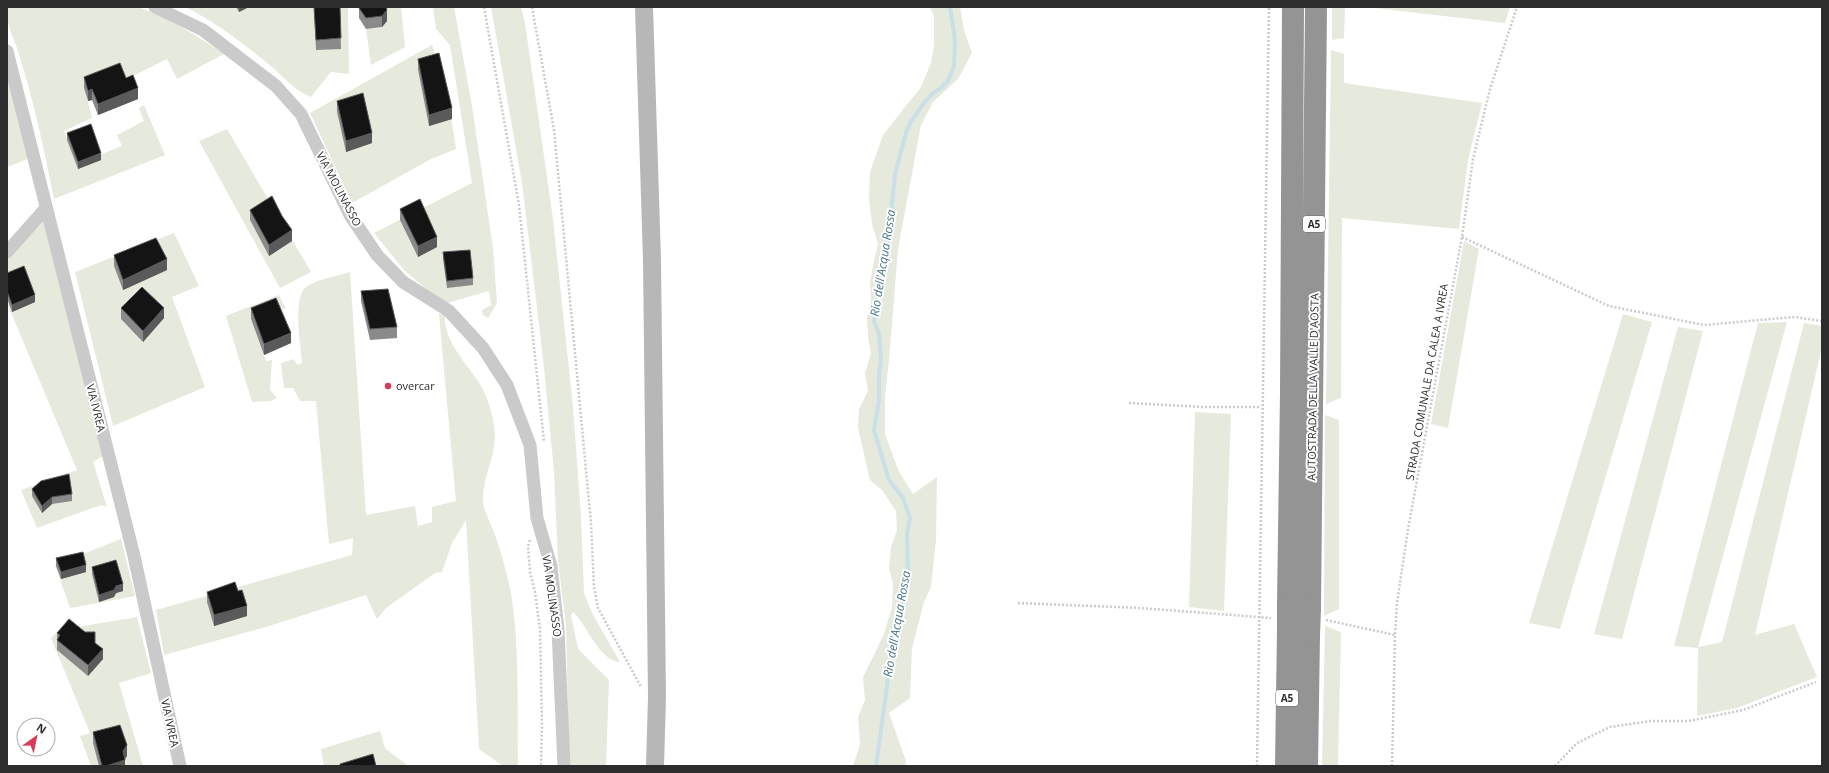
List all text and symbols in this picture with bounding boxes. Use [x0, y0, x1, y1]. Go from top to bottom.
street label: VIA MOLINASSO [313, 149, 365, 229]
water label: Rio dell'Acqua Rossa [866, 208, 899, 318]
road number: A5 [1303, 216, 1325, 232]
street label: STRADA COMUNALE DA CALEA A IVREA [1402, 282, 1451, 482]
street label: AUTOSTRADA DELLA VALLE D'AOSTA [1303, 293, 1322, 481]
place label: overcar [396, 378, 435, 393]
marker: overcar [383, 381, 393, 391]
street label: VIA IVREA [83, 382, 110, 433]
street label: VIA MOLINASSO [539, 554, 566, 638]
water label: Rio dell'Acqua Rossa [879, 569, 914, 679]
road number: A5 [1276, 690, 1298, 706]
street label: VIA IVREA [158, 697, 183, 748]
north arrow [16, 717, 56, 757]
text: N [34, 719, 50, 737]

